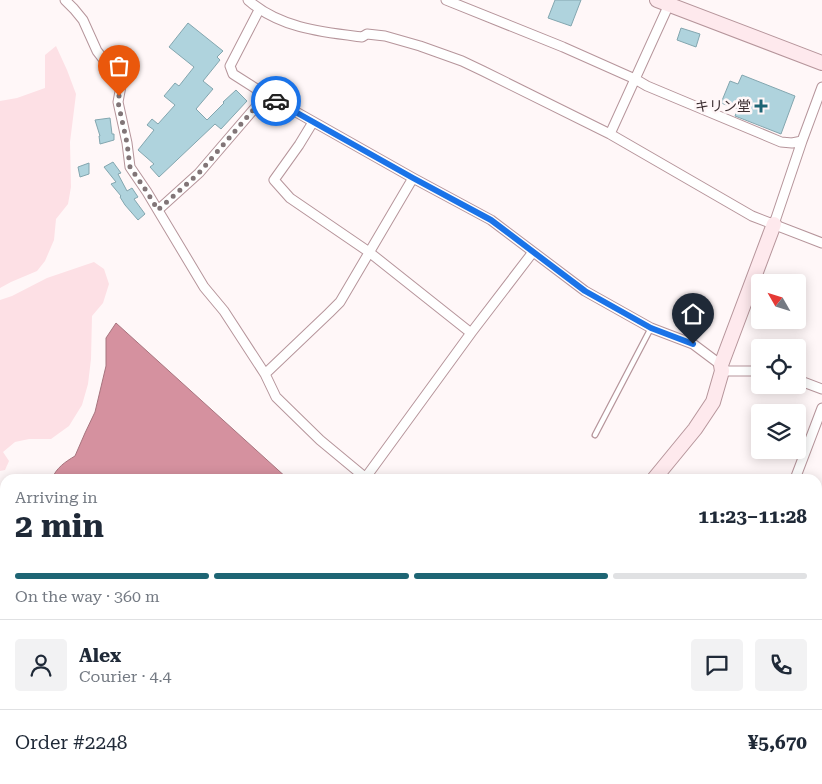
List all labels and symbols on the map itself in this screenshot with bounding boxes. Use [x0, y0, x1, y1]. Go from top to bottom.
pin [98, 45, 140, 96]
courier [251, 76, 301, 126]
place label: キリン堂 [695, 98, 751, 114]
marker: キリン堂 [755, 100, 767, 112]
north arrow [751, 274, 806, 329]
pin [672, 293, 714, 344]

